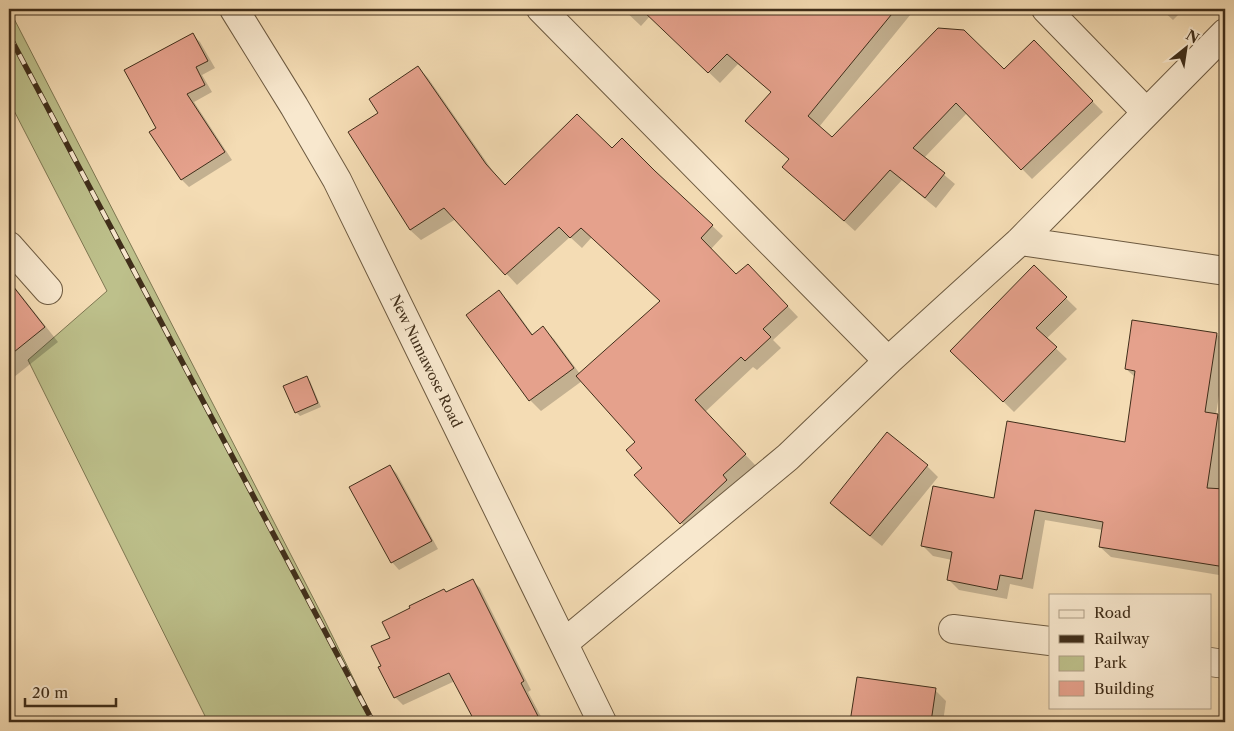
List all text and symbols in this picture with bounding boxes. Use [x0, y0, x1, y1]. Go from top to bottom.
north arrow [1162, 22, 1212, 72]
text: N [1183, 26, 1202, 48]
street label: New Numawose Road [386, 292, 466, 431]
legend [1049, 594, 1212, 708]
text: Road [1094, 603, 1131, 622]
text: Railway [1094, 629, 1150, 648]
text: Park [1094, 653, 1128, 672]
scale bar [25, 676, 116, 708]
text: Building [1094, 679, 1154, 698]
text: 20 m [32, 683, 68, 702]

